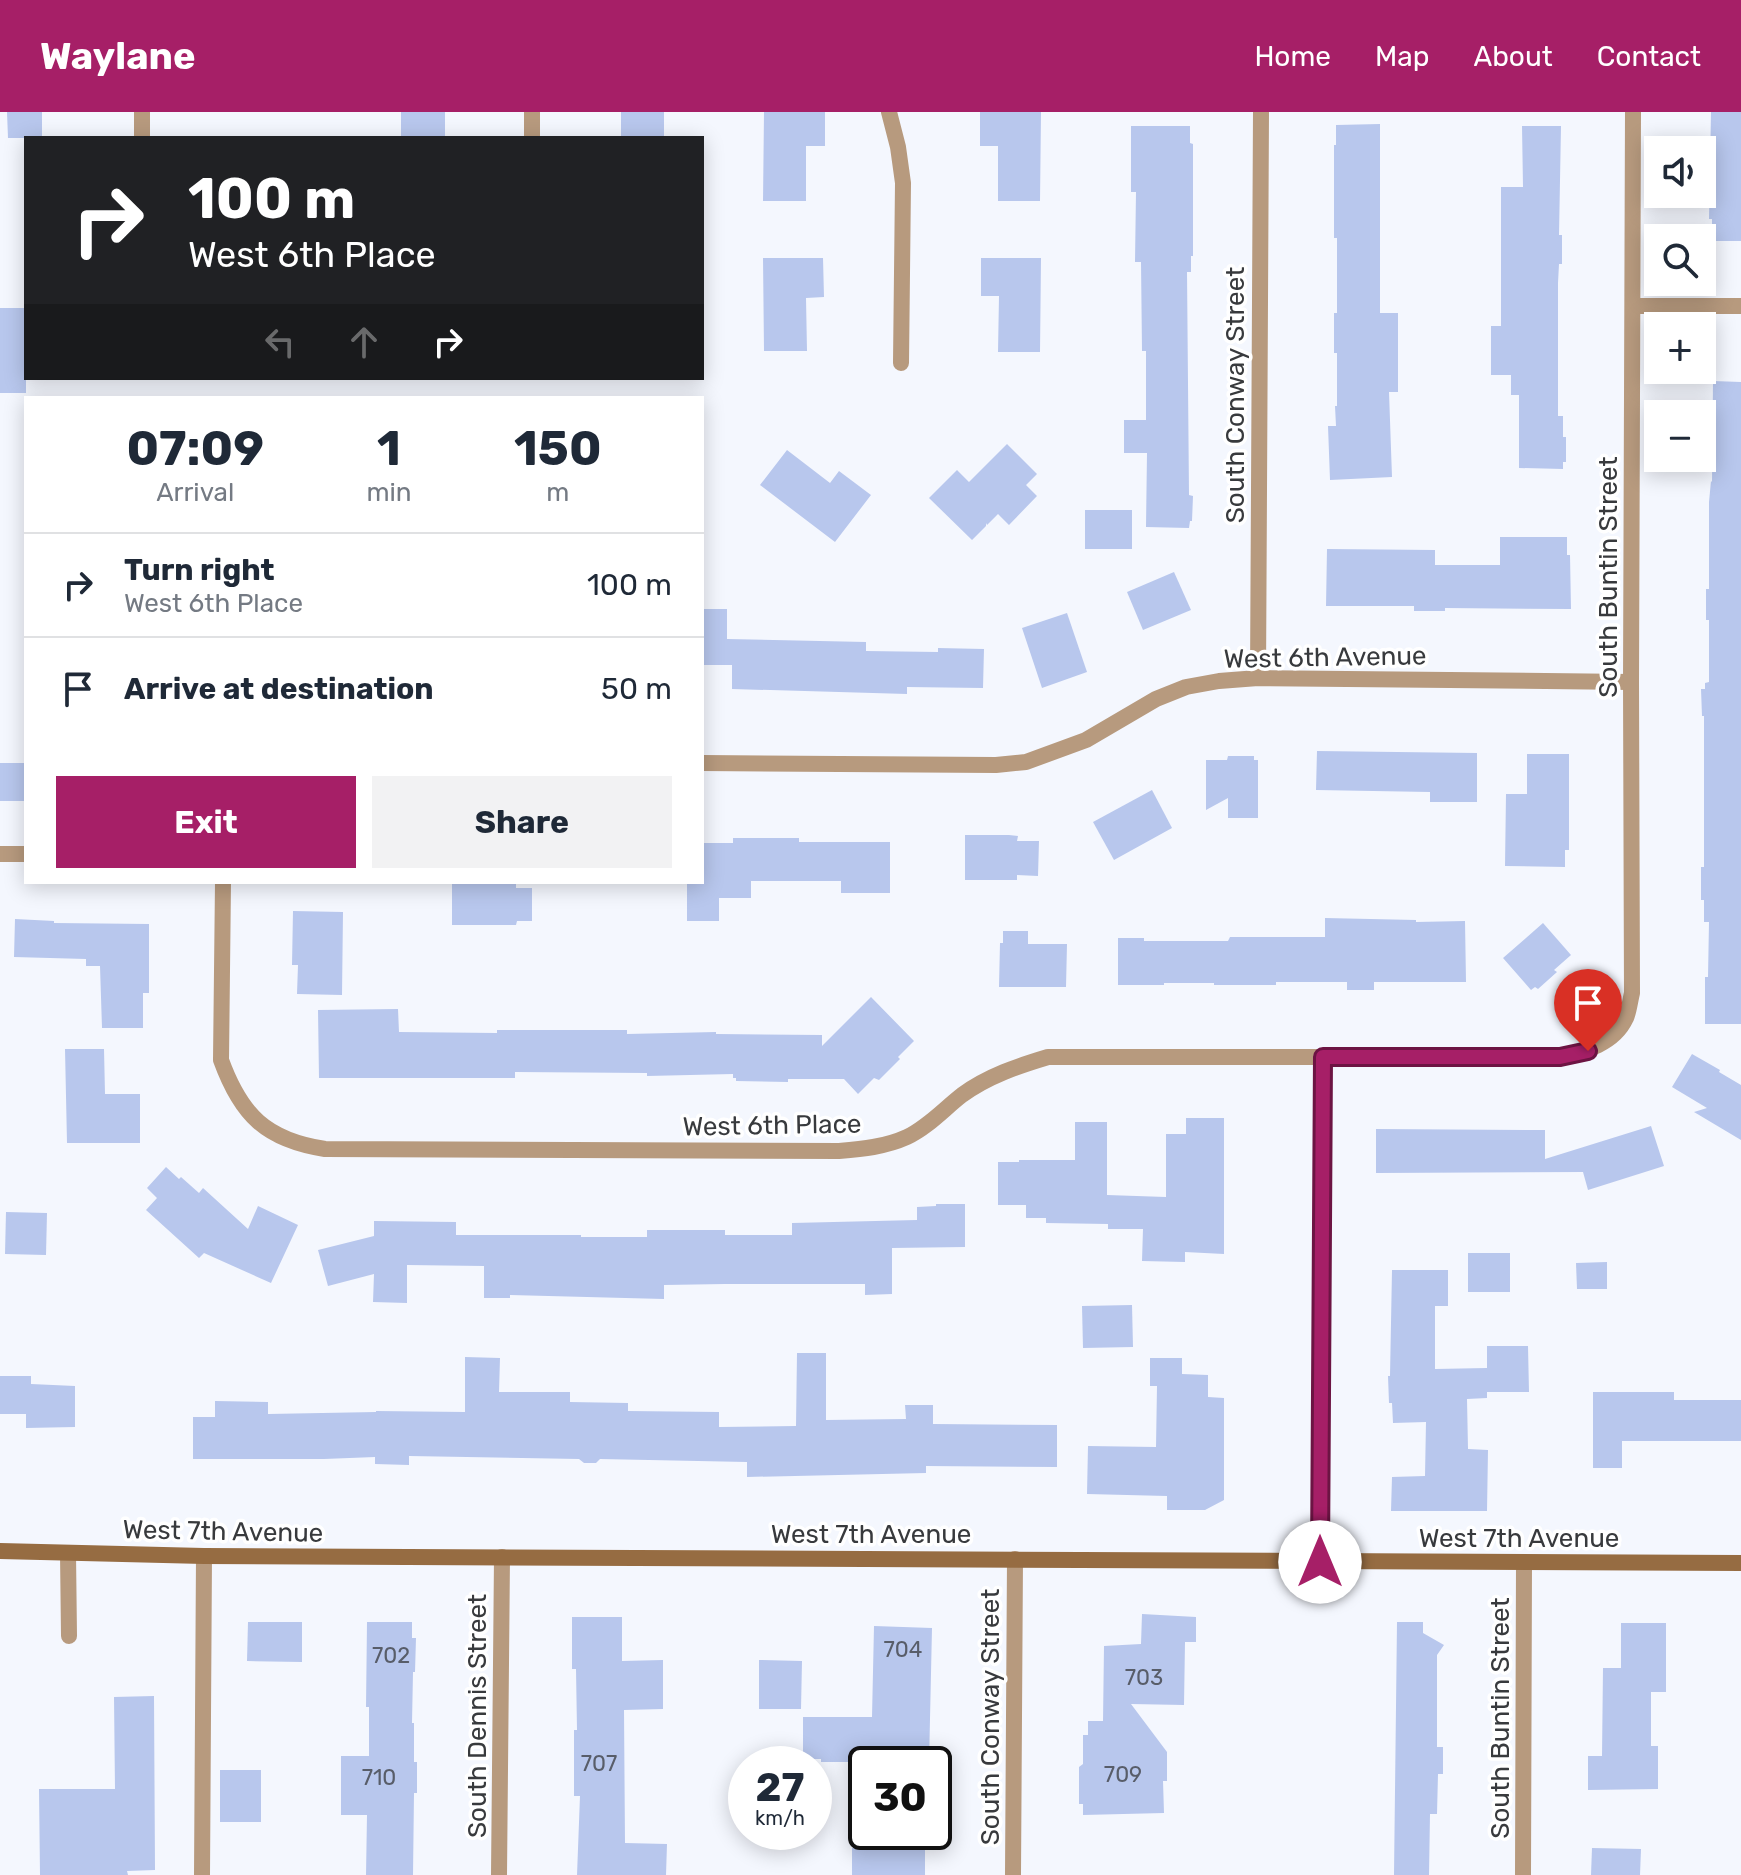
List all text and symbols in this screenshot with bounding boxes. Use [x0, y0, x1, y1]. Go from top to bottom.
text: Waylane [40, 33, 196, 79]
text: Home [1254, 40, 1331, 73]
text: Map [1375, 40, 1429, 73]
text: About [1473, 40, 1553, 73]
text: Contact [1597, 40, 1701, 73]
map controls [1644, 136, 1716, 472]
button: sound [1644, 136, 1716, 208]
text: 100 m [188, 166, 355, 232]
icon: right [56, 168, 160, 272]
button: search [1644, 224, 1716, 296]
text: West 6th Place [188, 233, 436, 276]
street label: South Conway Street [1220, 267, 1251, 523]
button: + [1644, 312, 1716, 384]
icon: left [258, 320, 302, 364]
icon: ahead [342, 320, 386, 364]
icon: right [426, 320, 470, 364]
button: − [1644, 400, 1716, 472]
text: 07:09 [126, 420, 264, 477]
text: 1 [377, 420, 401, 477]
text: 150 [514, 420, 602, 477]
street label: South Buntin Street [1593, 456, 1624, 698]
text: Arrival [156, 477, 234, 508]
text: min [366, 477, 412, 508]
text: m [546, 477, 569, 508]
text: Turn right [124, 552, 275, 588]
icon: right [56, 563, 100, 607]
text: 100 m [587, 567, 672, 603]
text: West 6th Place [124, 588, 303, 619]
street label: West 6th Avenue [1223, 640, 1427, 675]
icon: arrive [56, 667, 100, 711]
text: Arrive at destination [124, 671, 434, 707]
text: 50 m [601, 671, 672, 707]
button: Exit [56, 776, 356, 868]
button: Share [372, 776, 672, 868]
pin [1554, 969, 1622, 1051]
icon: arrive [1566, 981, 1610, 1025]
street label: West 6th Place [682, 1108, 862, 1143]
street label: West 7th Avenue [122, 1514, 324, 1549]
street label: West 7th Avenue [771, 1519, 971, 1550]
position arrow [1278, 1520, 1362, 1604]
street label: West 7th Avenue [1419, 1523, 1619, 1554]
street label: South Conway Street [975, 1589, 1006, 1845]
street label: South Dennis Street [462, 1594, 493, 1838]
street label: South Buntin Street [1485, 1597, 1516, 1839]
house number: 704 [884, 1636, 922, 1663]
house number: 702 [372, 1642, 410, 1669]
house number: 703 [1125, 1664, 1163, 1691]
speed limit sign: 30 [848, 1746, 952, 1850]
house number: 707 [581, 1750, 617, 1777]
house number: 709 [1104, 1761, 1142, 1788]
house number: 710 [362, 1764, 396, 1791]
text: 27 [756, 1764, 804, 1811]
text: km/h [755, 1806, 805, 1830]

